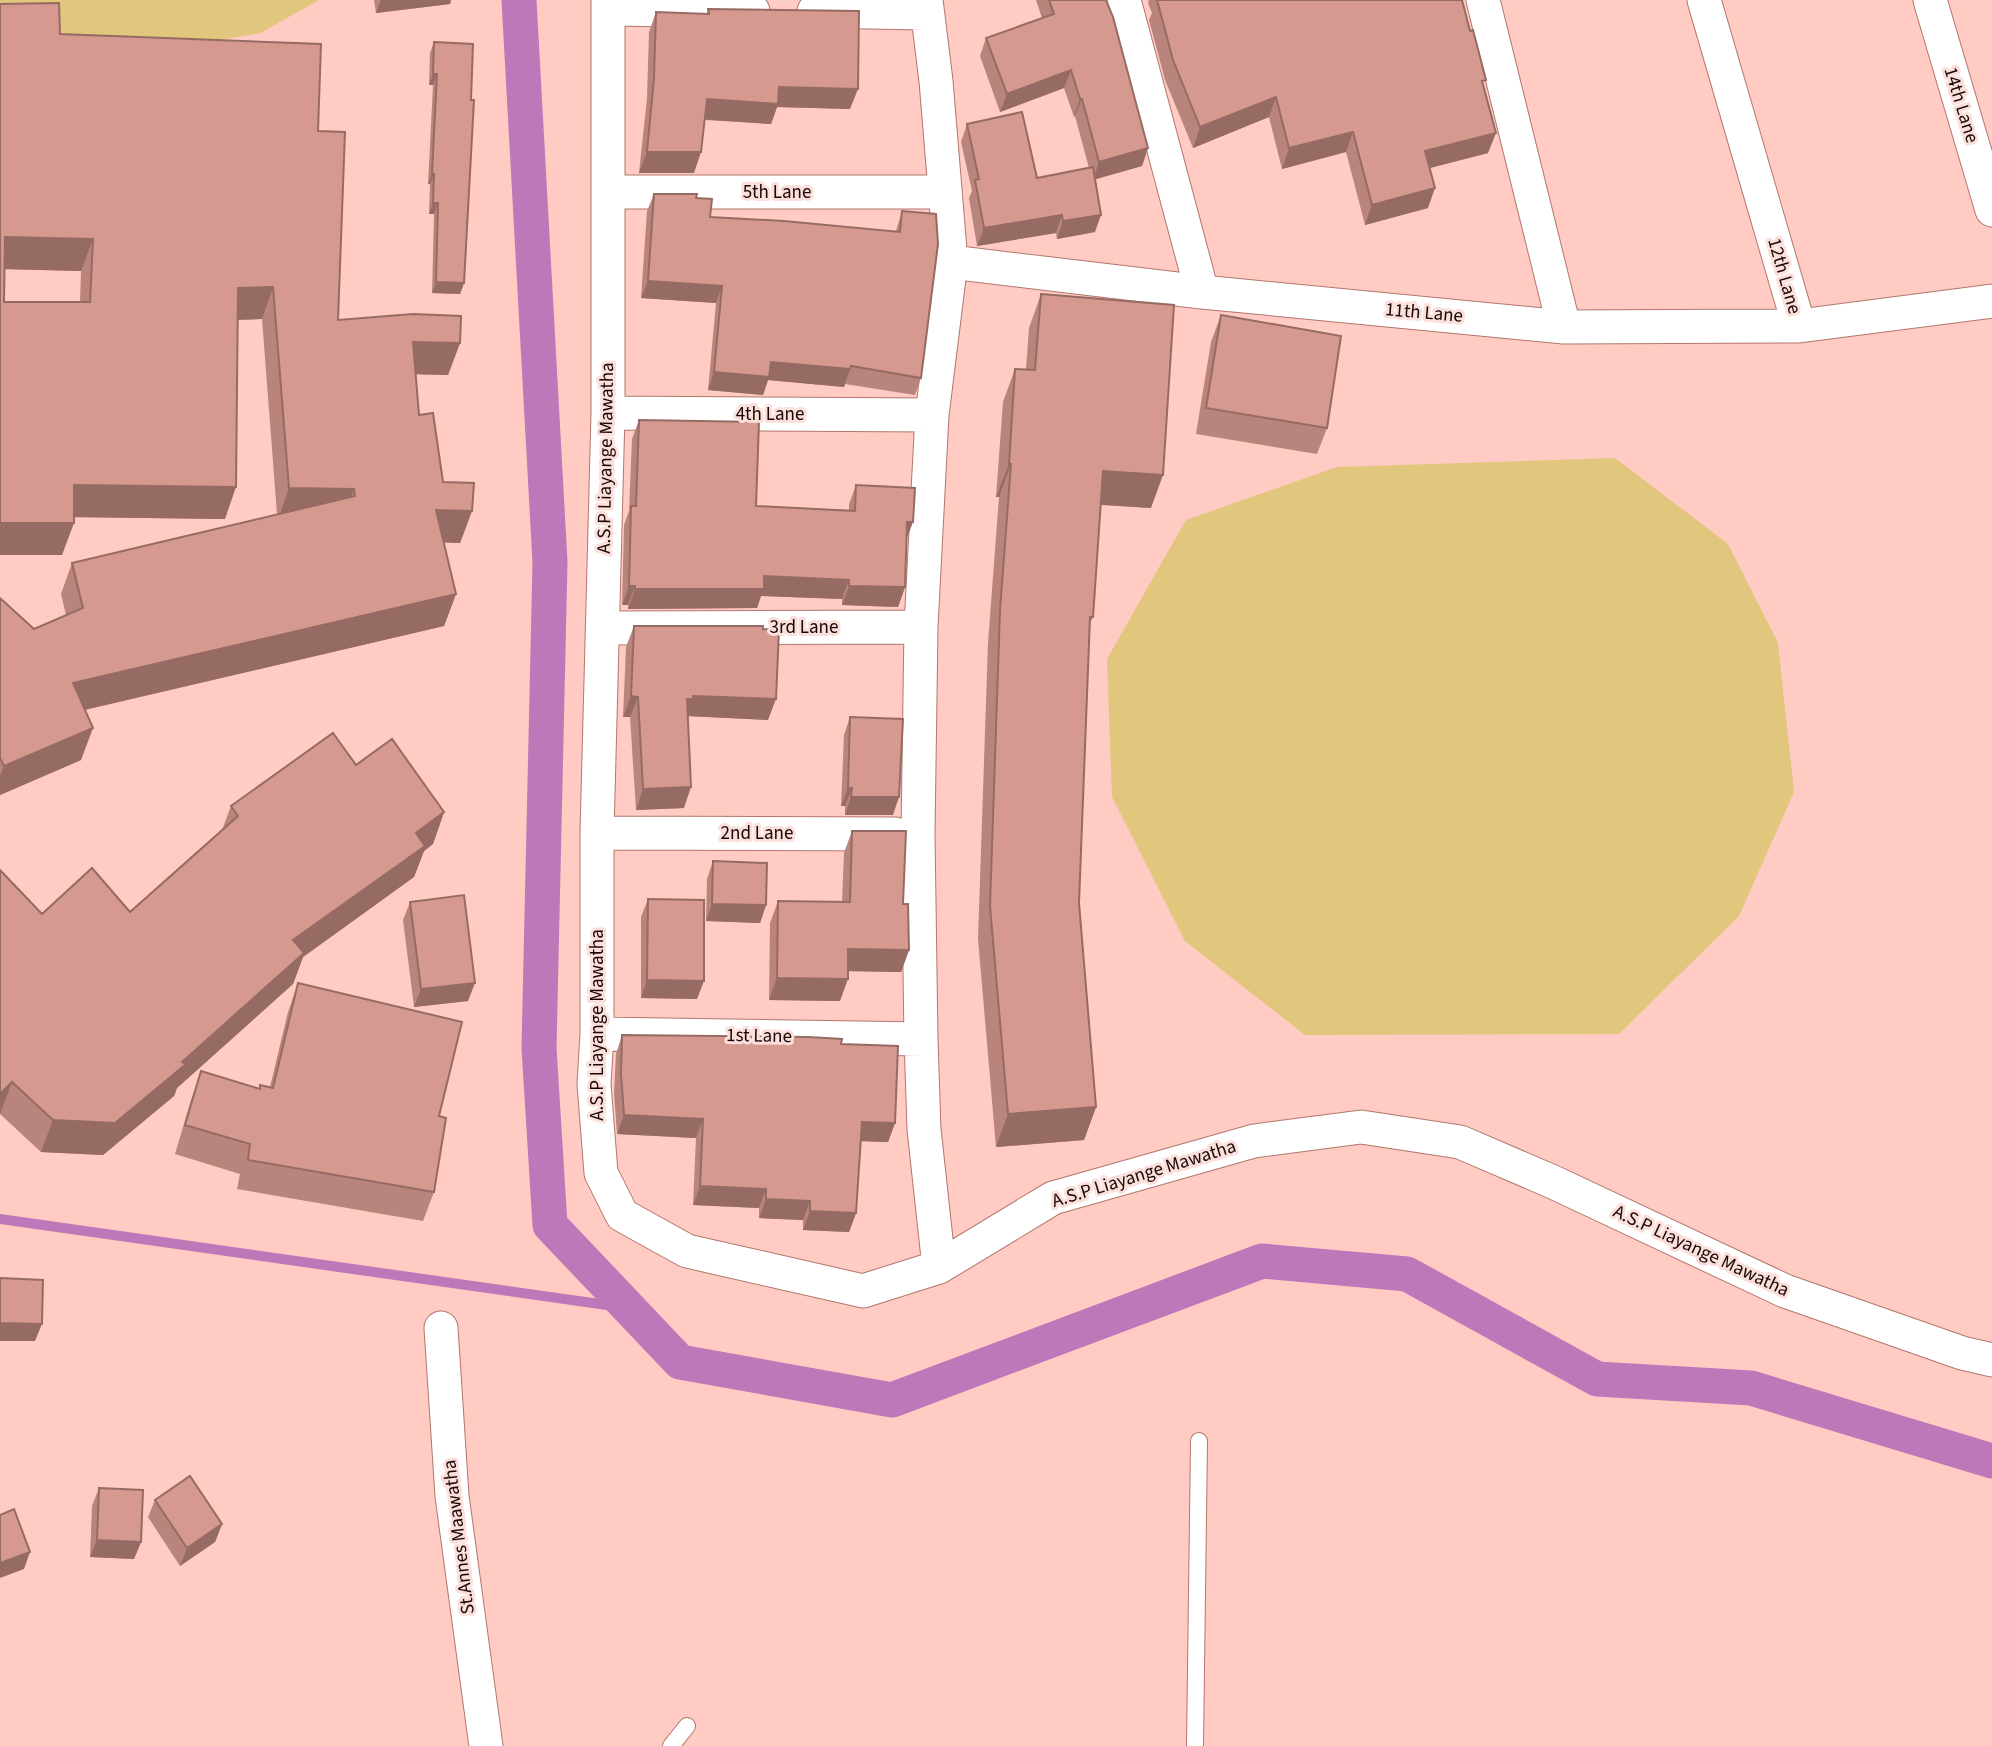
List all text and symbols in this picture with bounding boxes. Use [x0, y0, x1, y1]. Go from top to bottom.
street label: 14th Lane [1937, 64, 1985, 146]
street label: 5th Lane [743, 179, 811, 206]
street label: 12th Lane [1760, 235, 1808, 317]
street label: 11th Lane [1384, 296, 1464, 330]
street label: A.S.P Liayange Mawatha [591, 362, 621, 554]
street label: 4th Lane [736, 401, 804, 428]
street label: 3rd Lane [770, 614, 838, 641]
street label: 2nd Lane [721, 820, 793, 847]
street label: A.S.P Liayange Mawatha [584, 929, 611, 1121]
street label: 1st Lane [726, 1022, 792, 1050]
street label: A.S.P Liayange Mawatha [1048, 1133, 1240, 1215]
street label: A.S.P Liayange Mawatha [1609, 1198, 1793, 1304]
street label: St.Annes Maawatha [436, 1458, 482, 1616]

